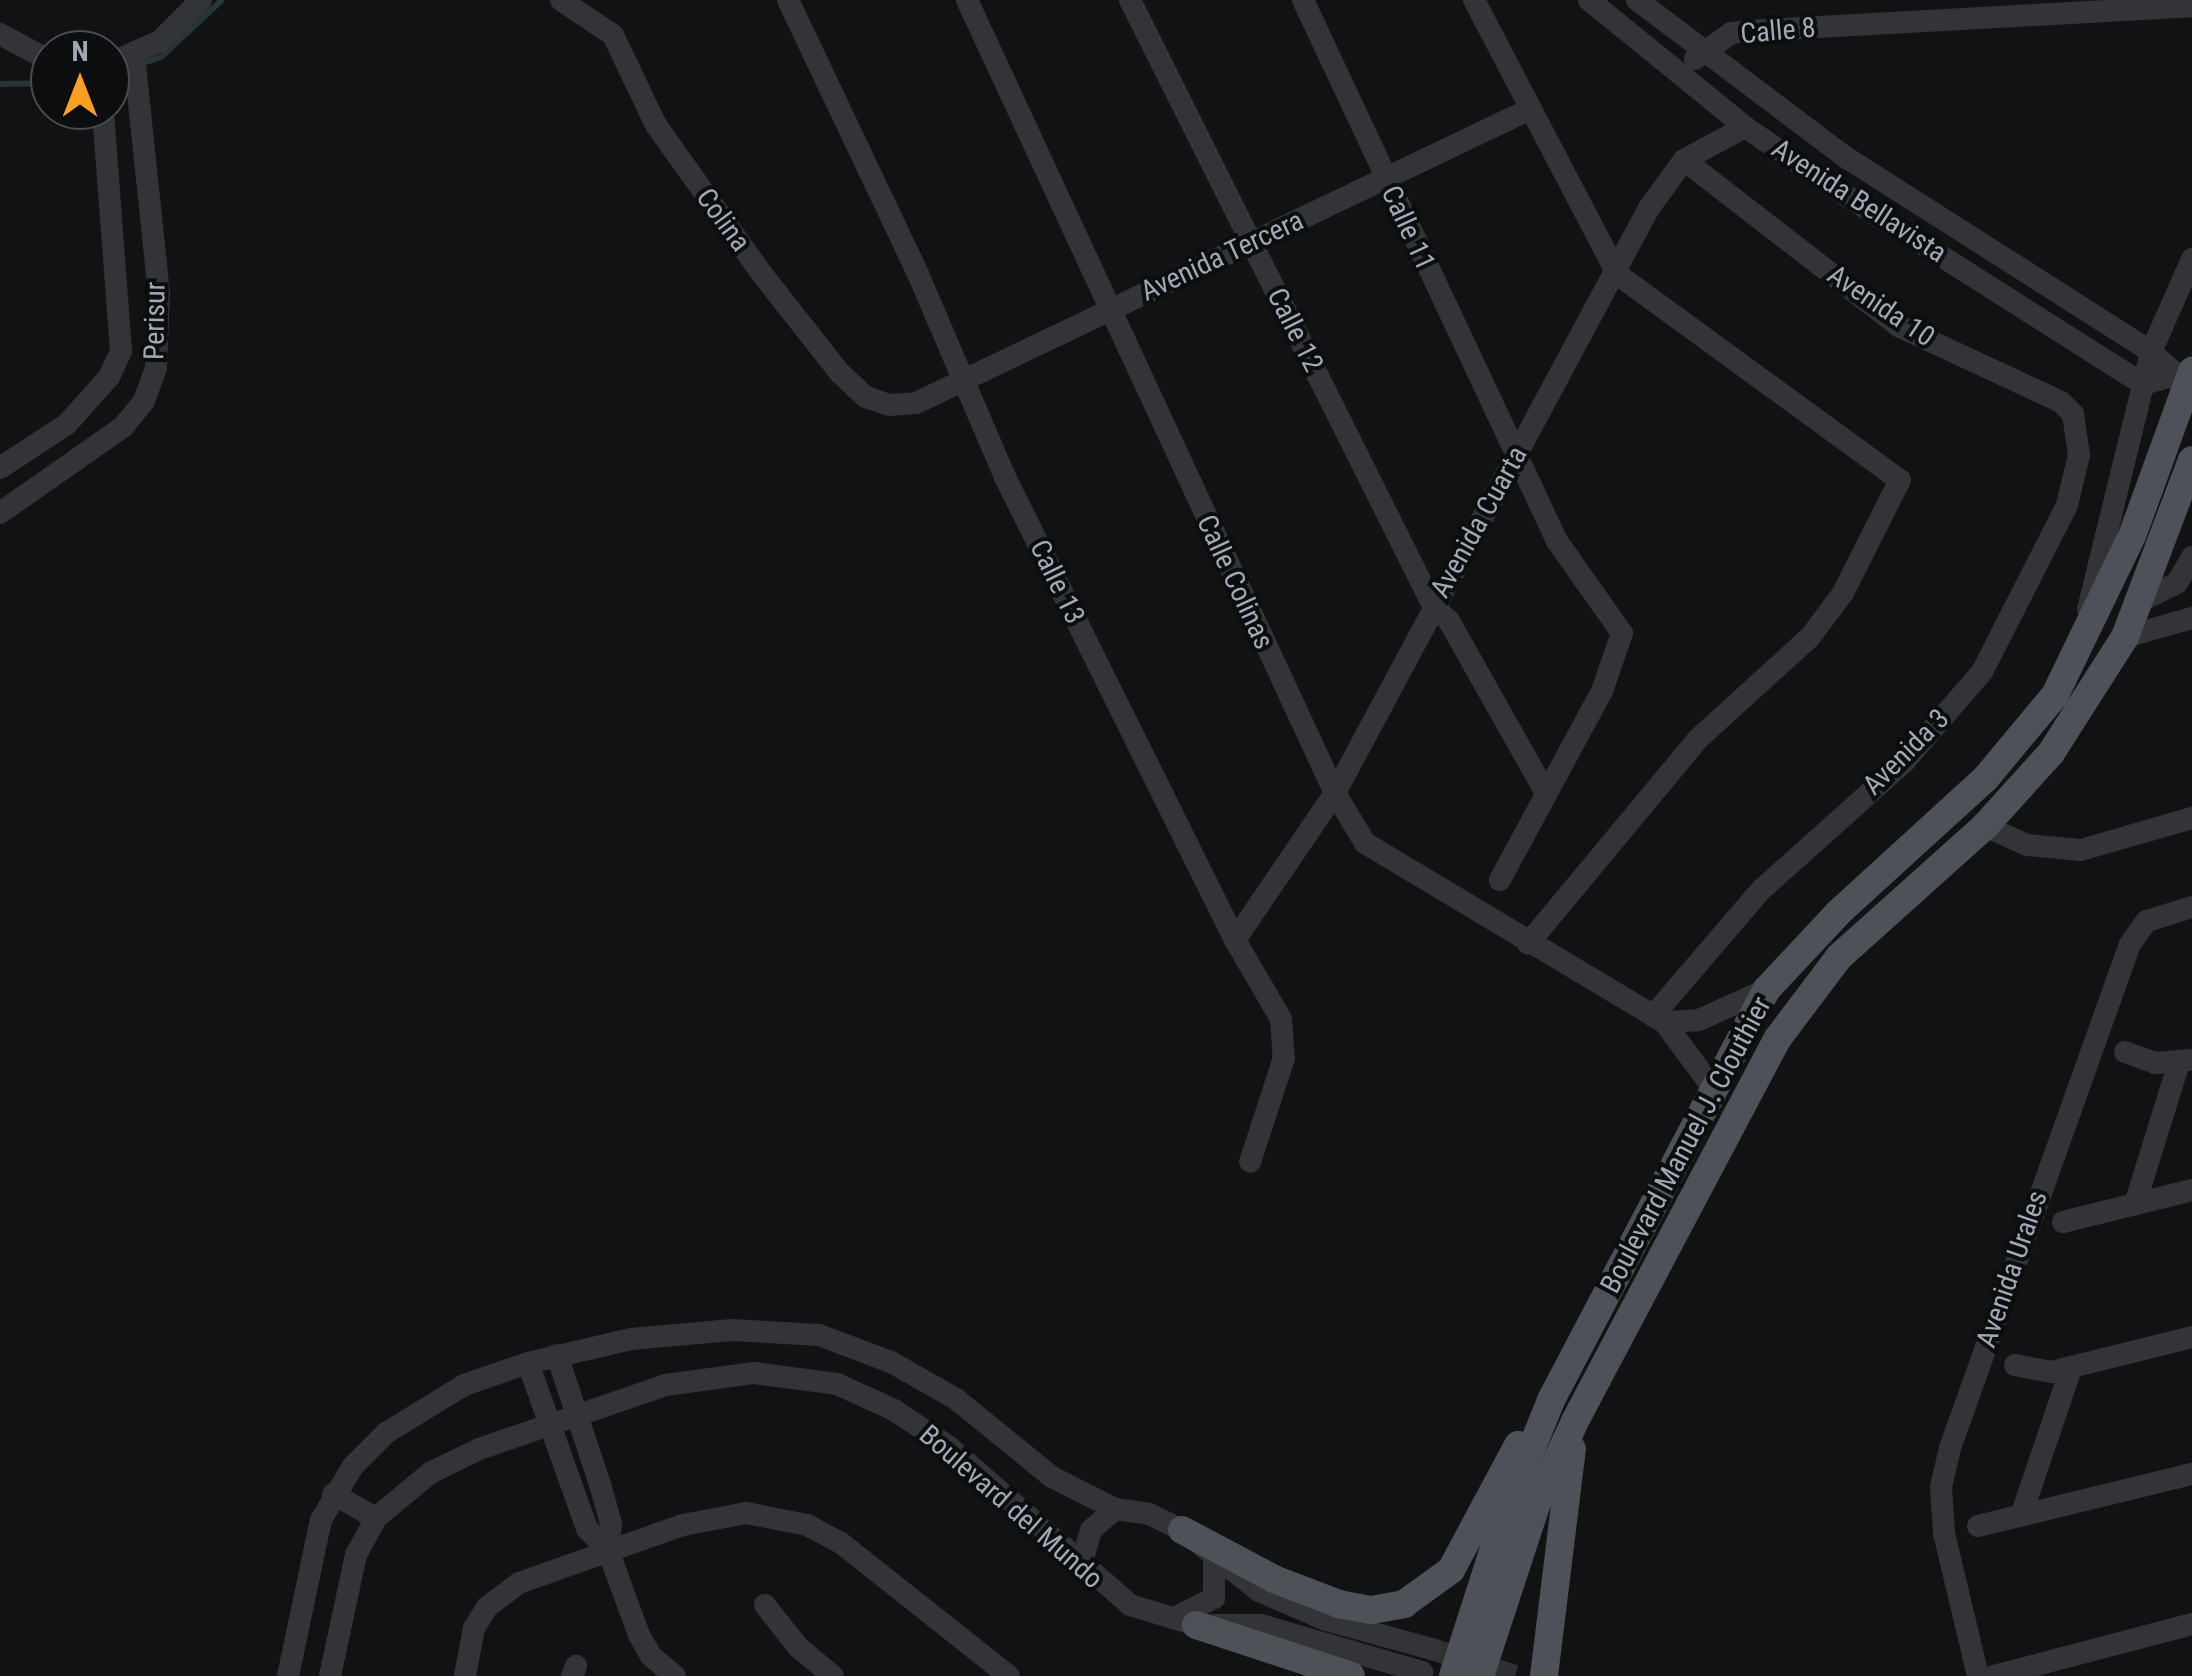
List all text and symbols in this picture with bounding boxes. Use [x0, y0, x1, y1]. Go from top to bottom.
street label: Calle 8 [1739, 11, 1817, 51]
north arrow [30, 30, 130, 130]
text: N [71, 35, 89, 68]
street label: Avenida Bellavista [1765, 132, 1953, 270]
street label: Calle 11 [1374, 180, 1442, 276]
street label: Colina [689, 182, 757, 258]
street label: Avenida Tercera [1135, 204, 1309, 308]
street label: Avenida 10 [1821, 258, 1941, 354]
street label: Perisur [138, 282, 172, 360]
street label: Calle 12 [1260, 283, 1330, 377]
street label: Avenida Cuarta [1424, 440, 1534, 604]
street label: Calle Colinas [1189, 510, 1281, 654]
street label: Calle 13 [1022, 534, 1092, 630]
street label: Avenida 3 [1856, 702, 1956, 802]
street label: Boulevard Manuel J. Clouthier [1594, 991, 1778, 1299]
street label: Avenida Urales [1969, 1186, 2055, 1352]
street label: Boulevard del Mundo [912, 1418, 1110, 1596]

